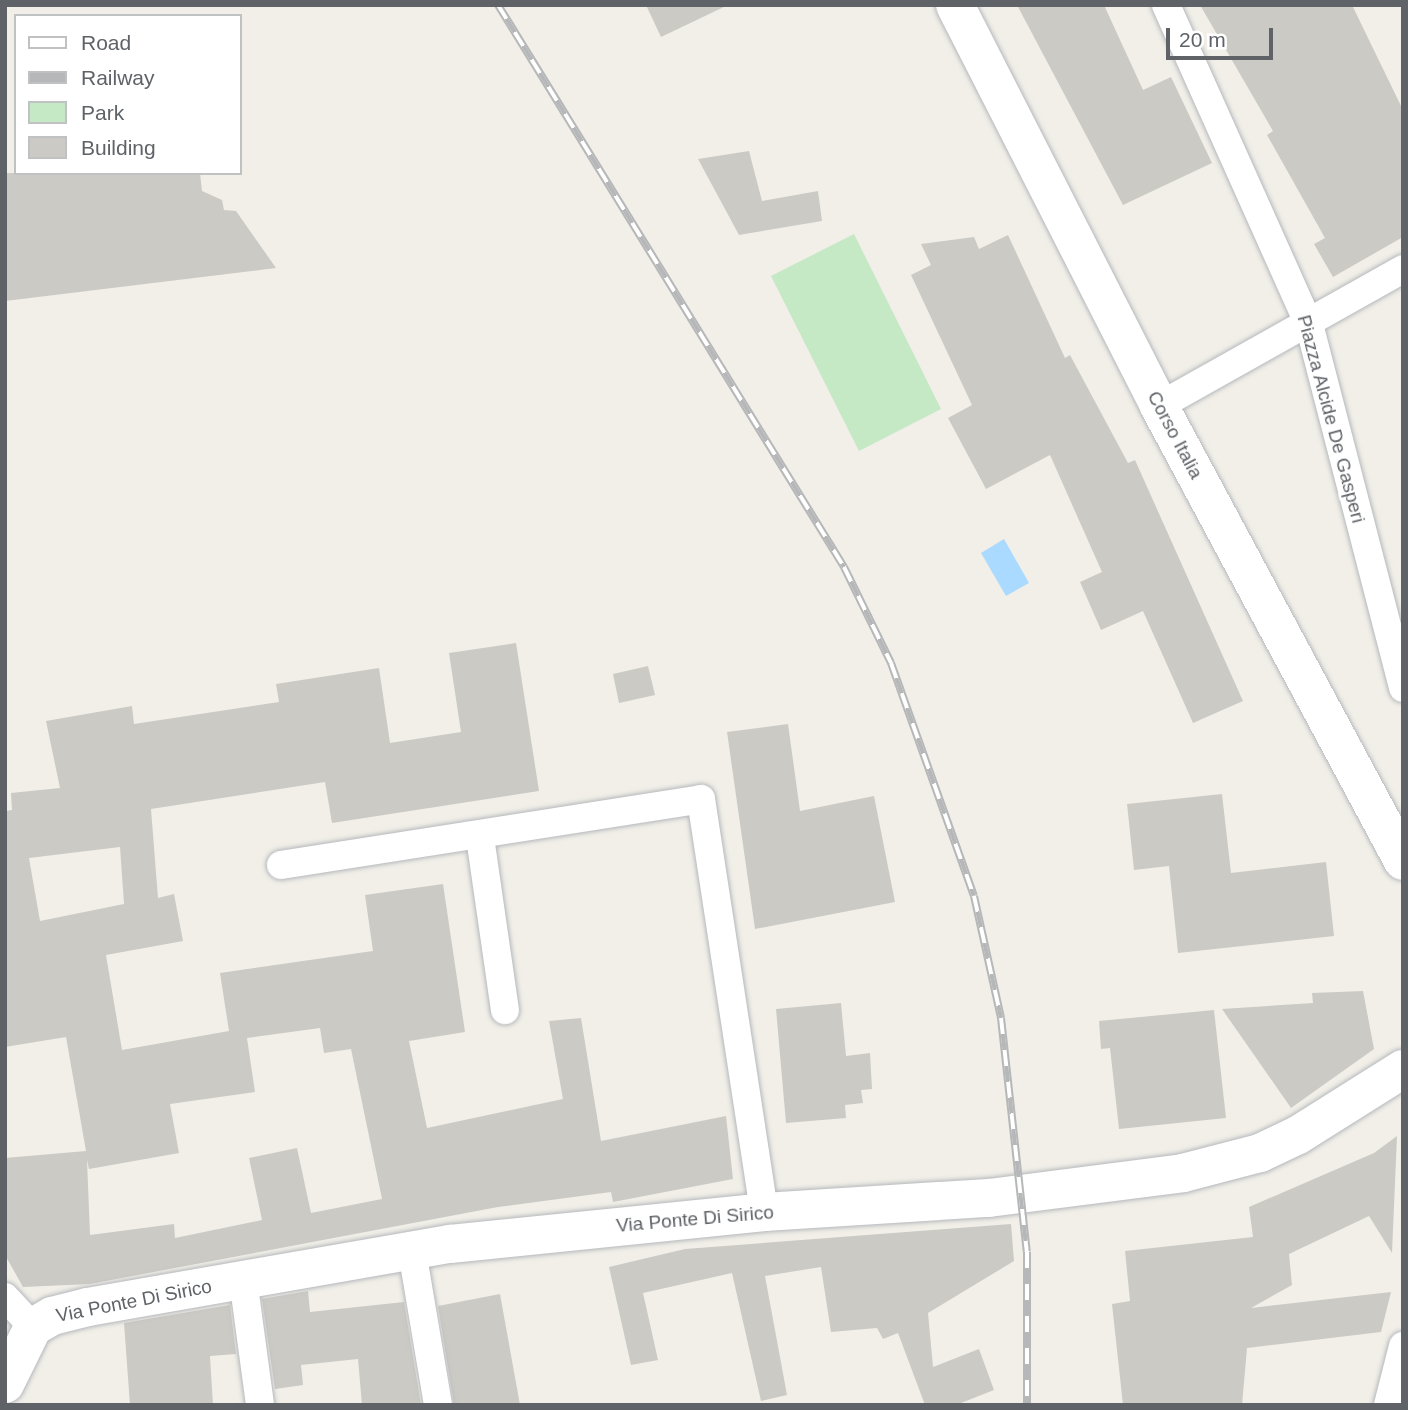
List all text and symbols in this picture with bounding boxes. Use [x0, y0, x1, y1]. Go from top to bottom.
legend [14, 14, 242, 175]
scale bar [1170, 14, 1277, 58]
text: 20 m [1179, 28, 1226, 51]
text: Road [81, 31, 131, 54]
text: Railway [81, 66, 155, 89]
text: Park [81, 101, 124, 124]
text: Building [81, 136, 156, 159]
street label: Piazza Alcide De Gasperi [1292, 312, 1370, 526]
street label: Corso Italia [1142, 387, 1208, 483]
street label: Via Ponte Di Sirico [615, 1201, 775, 1237]
street label: Via Ponte Di Sirico [54, 1275, 214, 1327]

